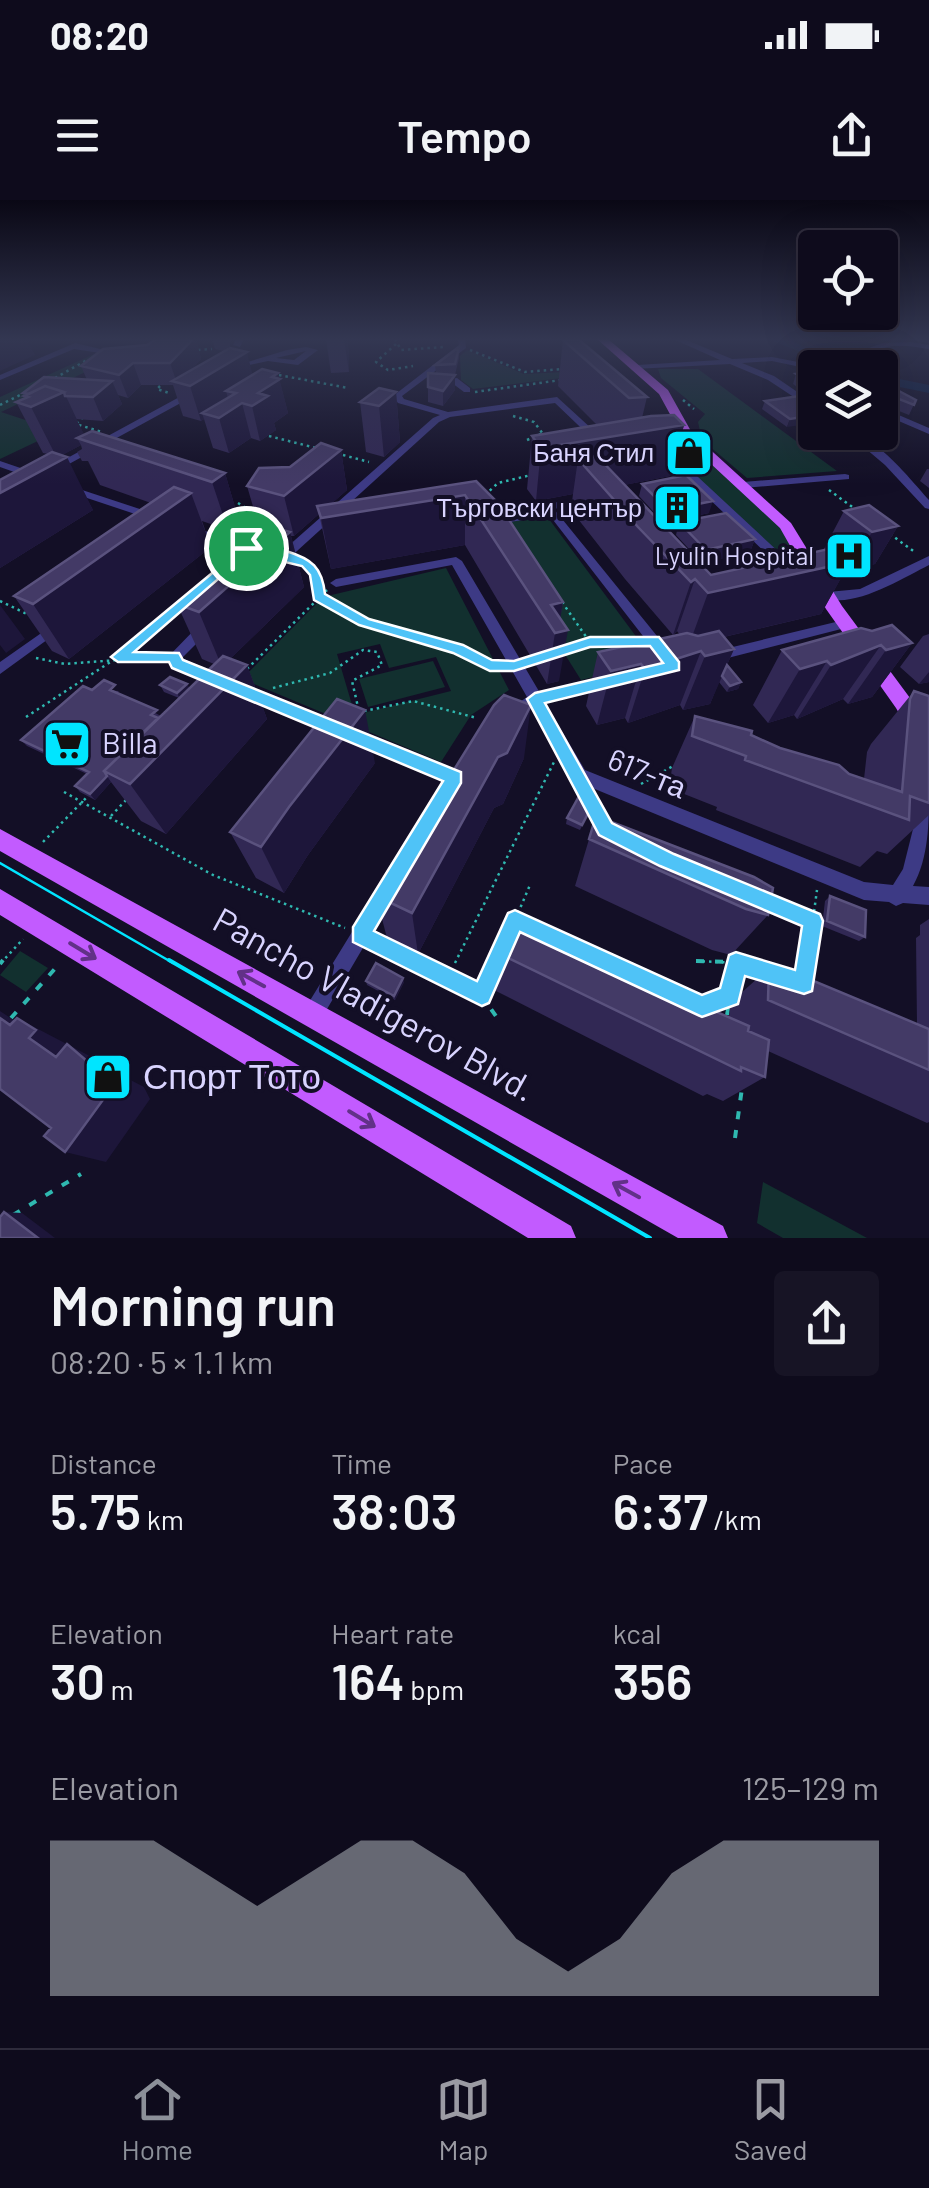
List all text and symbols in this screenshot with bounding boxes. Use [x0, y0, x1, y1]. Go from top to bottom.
text: 08:20 [50, 12, 149, 58]
icon: menu [50, 108, 105, 163]
text: Tempo [397, 108, 532, 162]
icon: share [824, 108, 879, 163]
map controls [798, 230, 898, 450]
button: locate [798, 230, 898, 330]
button: layers [798, 350, 898, 450]
shop icon: Баня Стил [663, 427, 715, 479]
place label: Баня Стил [533, 437, 654, 467]
building icon: Търговски център [651, 482, 703, 534]
place label: Търговски център [437, 492, 642, 522]
pin [204, 506, 289, 591]
icon: arrive [219, 521, 274, 576]
hospital icon: Lyulin Hospital [823, 530, 875, 582]
place label: Lyulin Hospital [655, 540, 814, 570]
supermarket icon: Billa [41, 718, 93, 770]
place label: Billa [102, 724, 158, 760]
street label: 617-та [603, 740, 693, 805]
street label: Pancho Vladigerov Blvd. [207, 897, 543, 1109]
one-way arrow [68, 941, 97, 961]
one-way arrow [237, 969, 267, 989]
shop icon: Спорт Тото [82, 1051, 134, 1103]
place label: Спорт Тото [143, 1054, 321, 1096]
one-way arrow [347, 1109, 376, 1129]
one-way arrow [612, 1180, 641, 1200]
text: Morning run [50, 1271, 336, 1337]
button: share [774, 1271, 879, 1376]
text: 08:20 · 5 × 1.1 km [50, 1342, 273, 1380]
text: Distance [50, 1446, 157, 1480]
text: Time [331, 1446, 392, 1480]
text: Pace [613, 1446, 673, 1480]
text: 5.75 [50, 1480, 141, 1540]
text: 38:03 [331, 1480, 457, 1540]
text: 6:37 [613, 1480, 708, 1540]
text: km [141, 1502, 184, 1536]
text: /km [708, 1502, 762, 1536]
text: Elevation [50, 1616, 163, 1650]
text: Heart rate [331, 1616, 454, 1650]
text: kcal [613, 1616, 661, 1650]
text: 30 [50, 1650, 105, 1710]
text: 164 [331, 1650, 405, 1710]
text: 356 [613, 1650, 692, 1710]
text: m [105, 1672, 134, 1706]
text: bpm [405, 1672, 464, 1706]
text: Elevation [50, 1768, 179, 1806]
text: 125–129 m [742, 1768, 879, 1806]
tab: Home [122, 2072, 193, 2166]
tab: Map [436, 2072, 491, 2166]
tab: Saved [734, 2072, 807, 2166]

